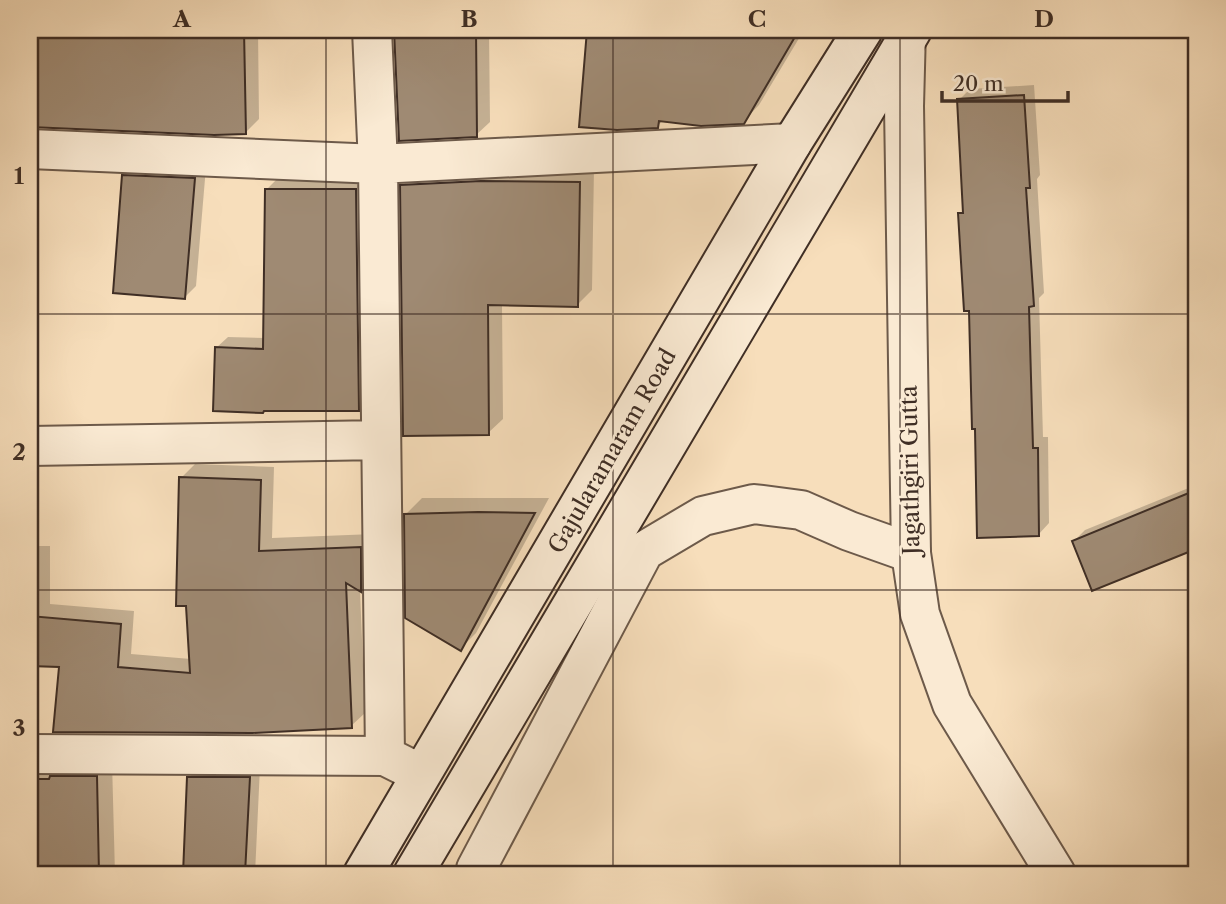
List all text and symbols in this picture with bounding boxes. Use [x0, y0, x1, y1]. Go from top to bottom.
text: A [172, 5, 192, 33]
text: B [460, 5, 478, 33]
text: C [748, 5, 766, 33]
text: D [1034, 5, 1054, 33]
scale bar [942, 60, 1068, 104]
text: 20 m [953, 71, 1004, 96]
text: 1 [14, 162, 25, 190]
street label: Gajularamaram Road [542, 344, 682, 558]
street label: Jagathgiri Gutta [895, 384, 926, 558]
text: 2 [12, 438, 26, 466]
text: 3 [13, 714, 26, 742]

